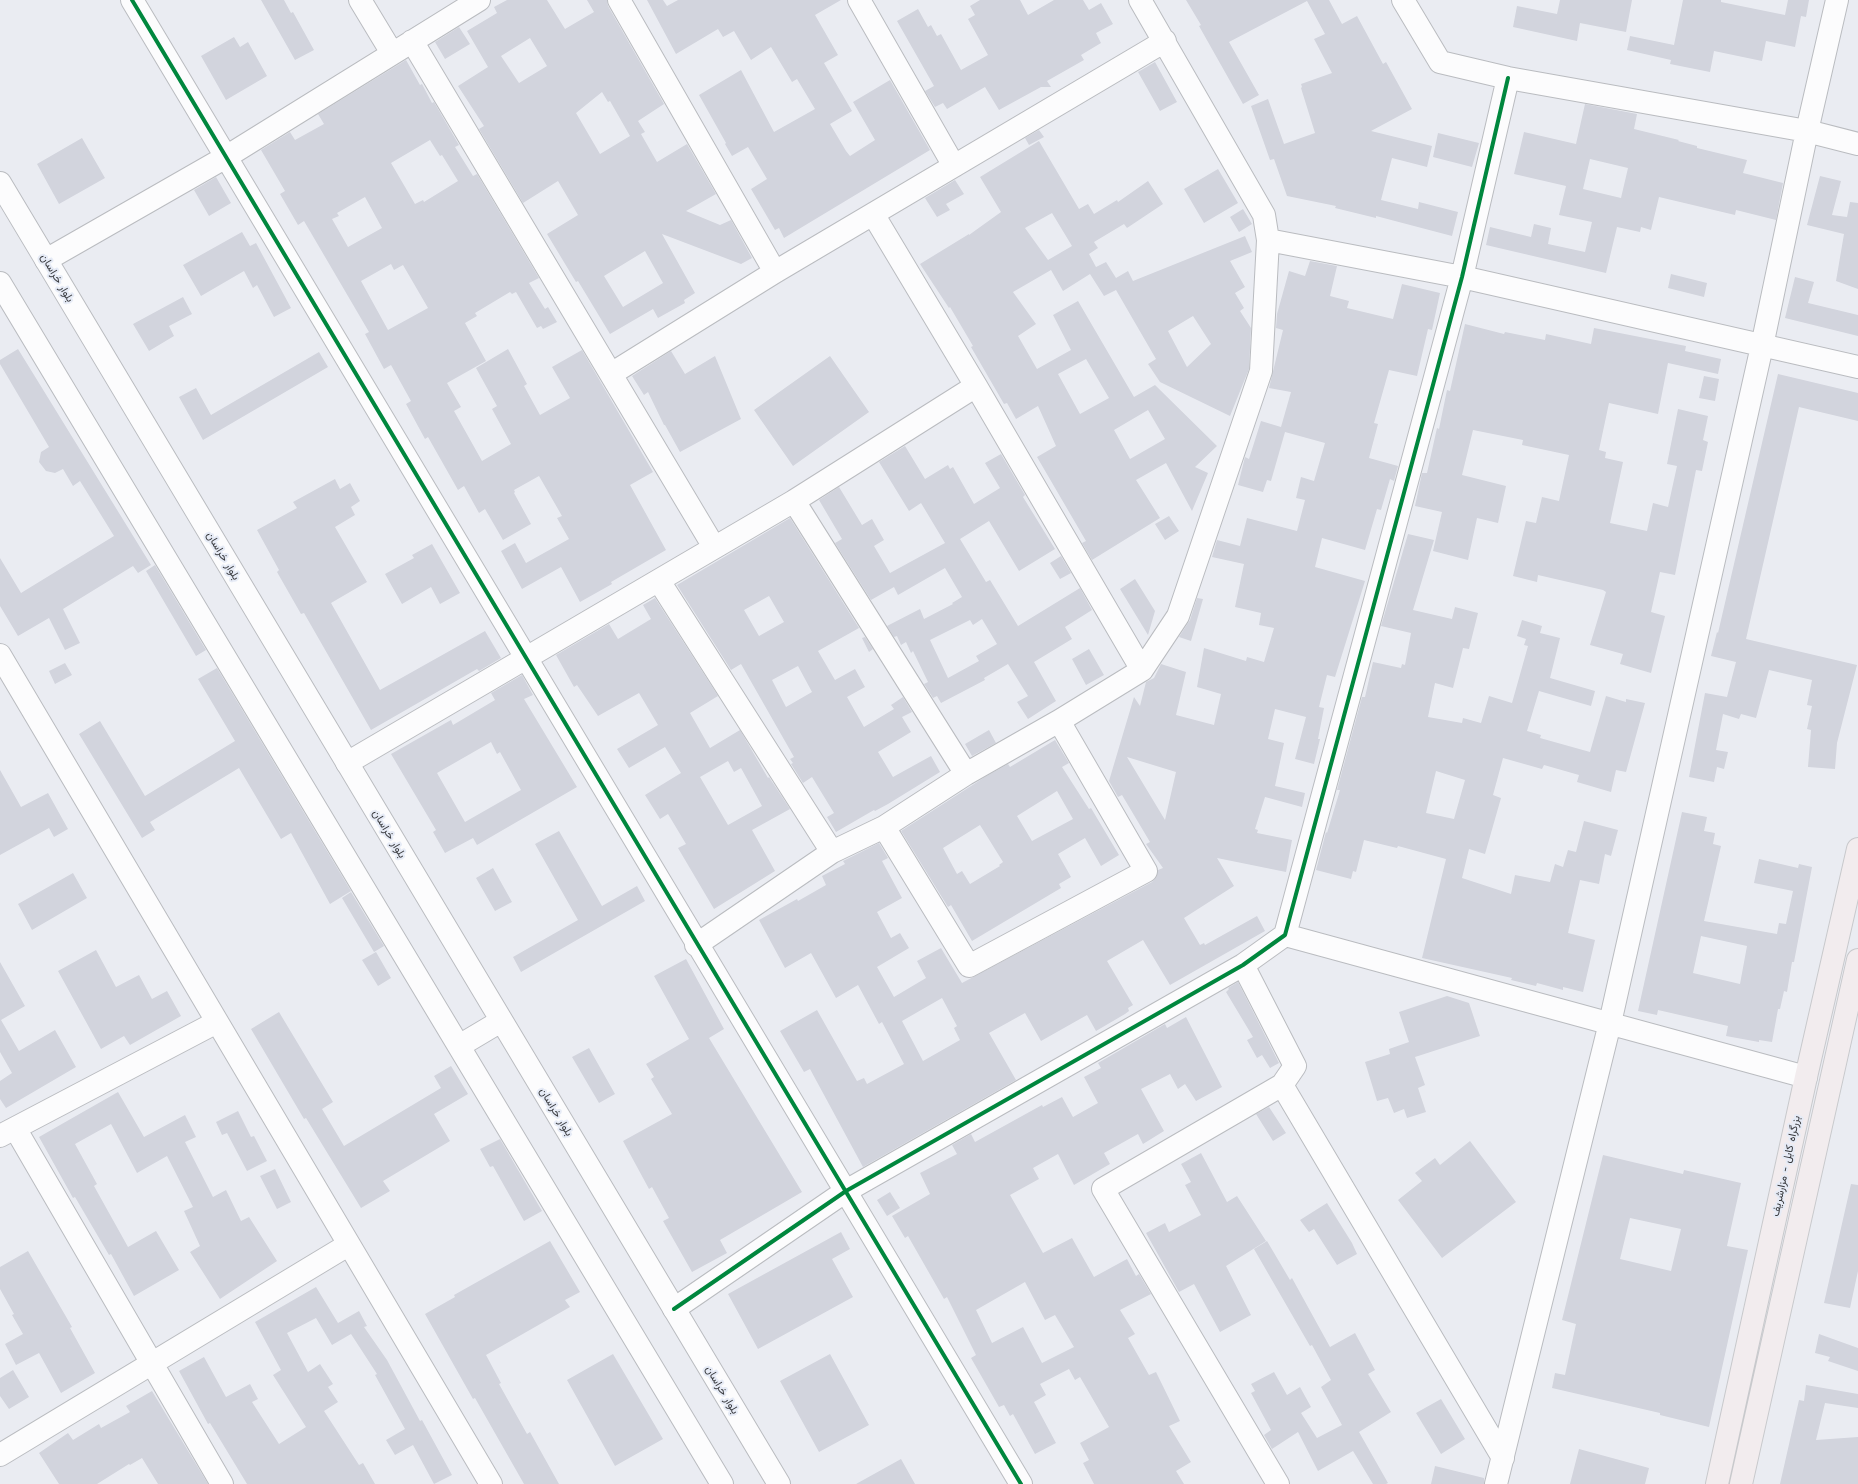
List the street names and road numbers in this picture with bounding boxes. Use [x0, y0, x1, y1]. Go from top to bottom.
street label: بلوار خراسان [37, 251, 77, 305]
street label: بلوار خراسان [203, 529, 243, 583]
street label: بلوار خراسان [369, 807, 409, 861]
street label: بلوار خراسان [536, 1085, 576, 1139]
street label: بزرگراه کابل - مزارشریف [1769, 1114, 1803, 1218]
street label: بلوار خراسان [702, 1363, 742, 1417]

